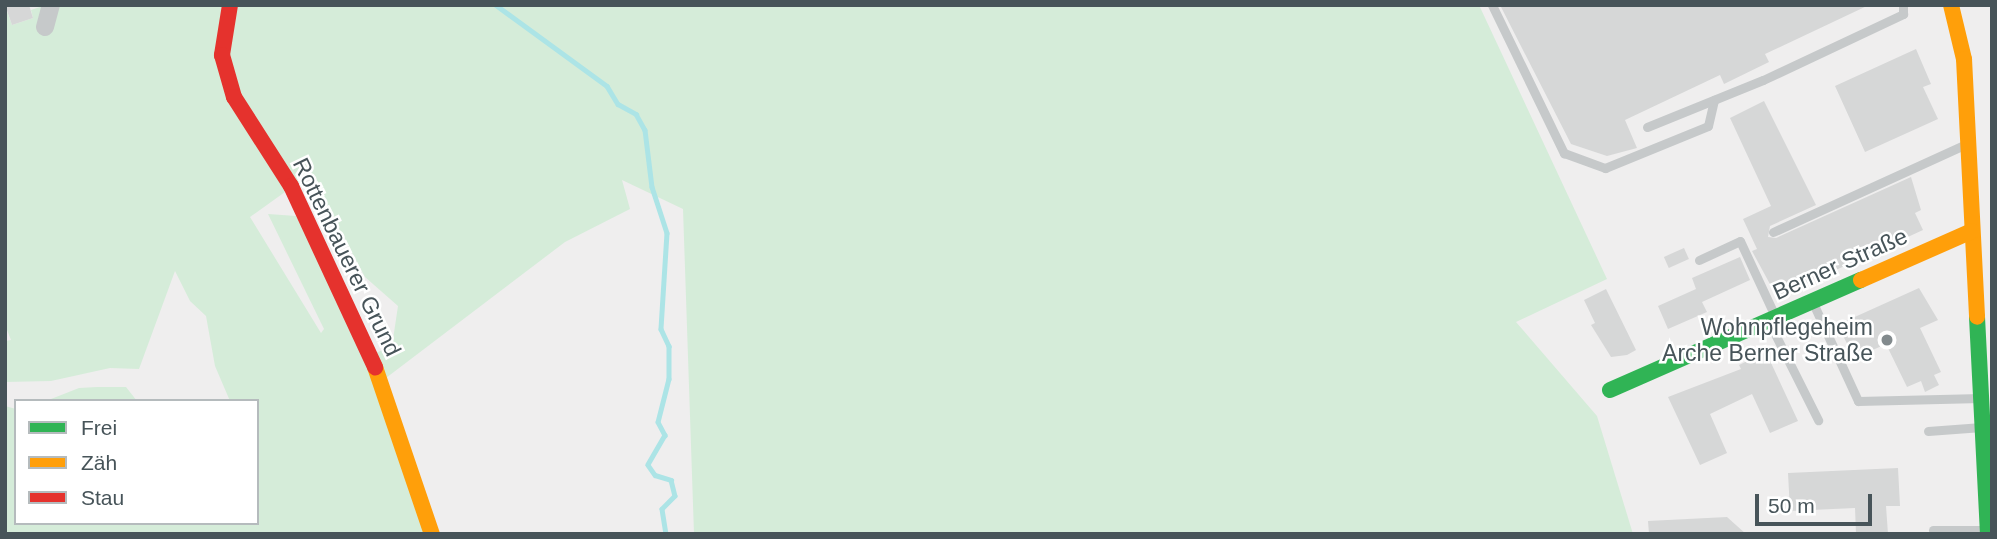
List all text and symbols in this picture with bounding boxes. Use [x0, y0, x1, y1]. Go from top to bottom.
street label: Rottenbauerer Grund [287, 153, 407, 361]
street label: Berner Straße [1768, 222, 1912, 306]
place label: Wohnpflegeheim Arche Berner Straße [1662, 313, 1873, 367]
marker: Wohnpflegeheim Arche Berner Straße [1879, 332, 1895, 348]
legend [14, 399, 259, 525]
text: Frei [81, 416, 117, 439]
text: Zäh [81, 451, 117, 474]
scale bar [1759, 480, 1876, 524]
text: Stau [81, 486, 124, 509]
text: 50 m [1768, 494, 1815, 517]

